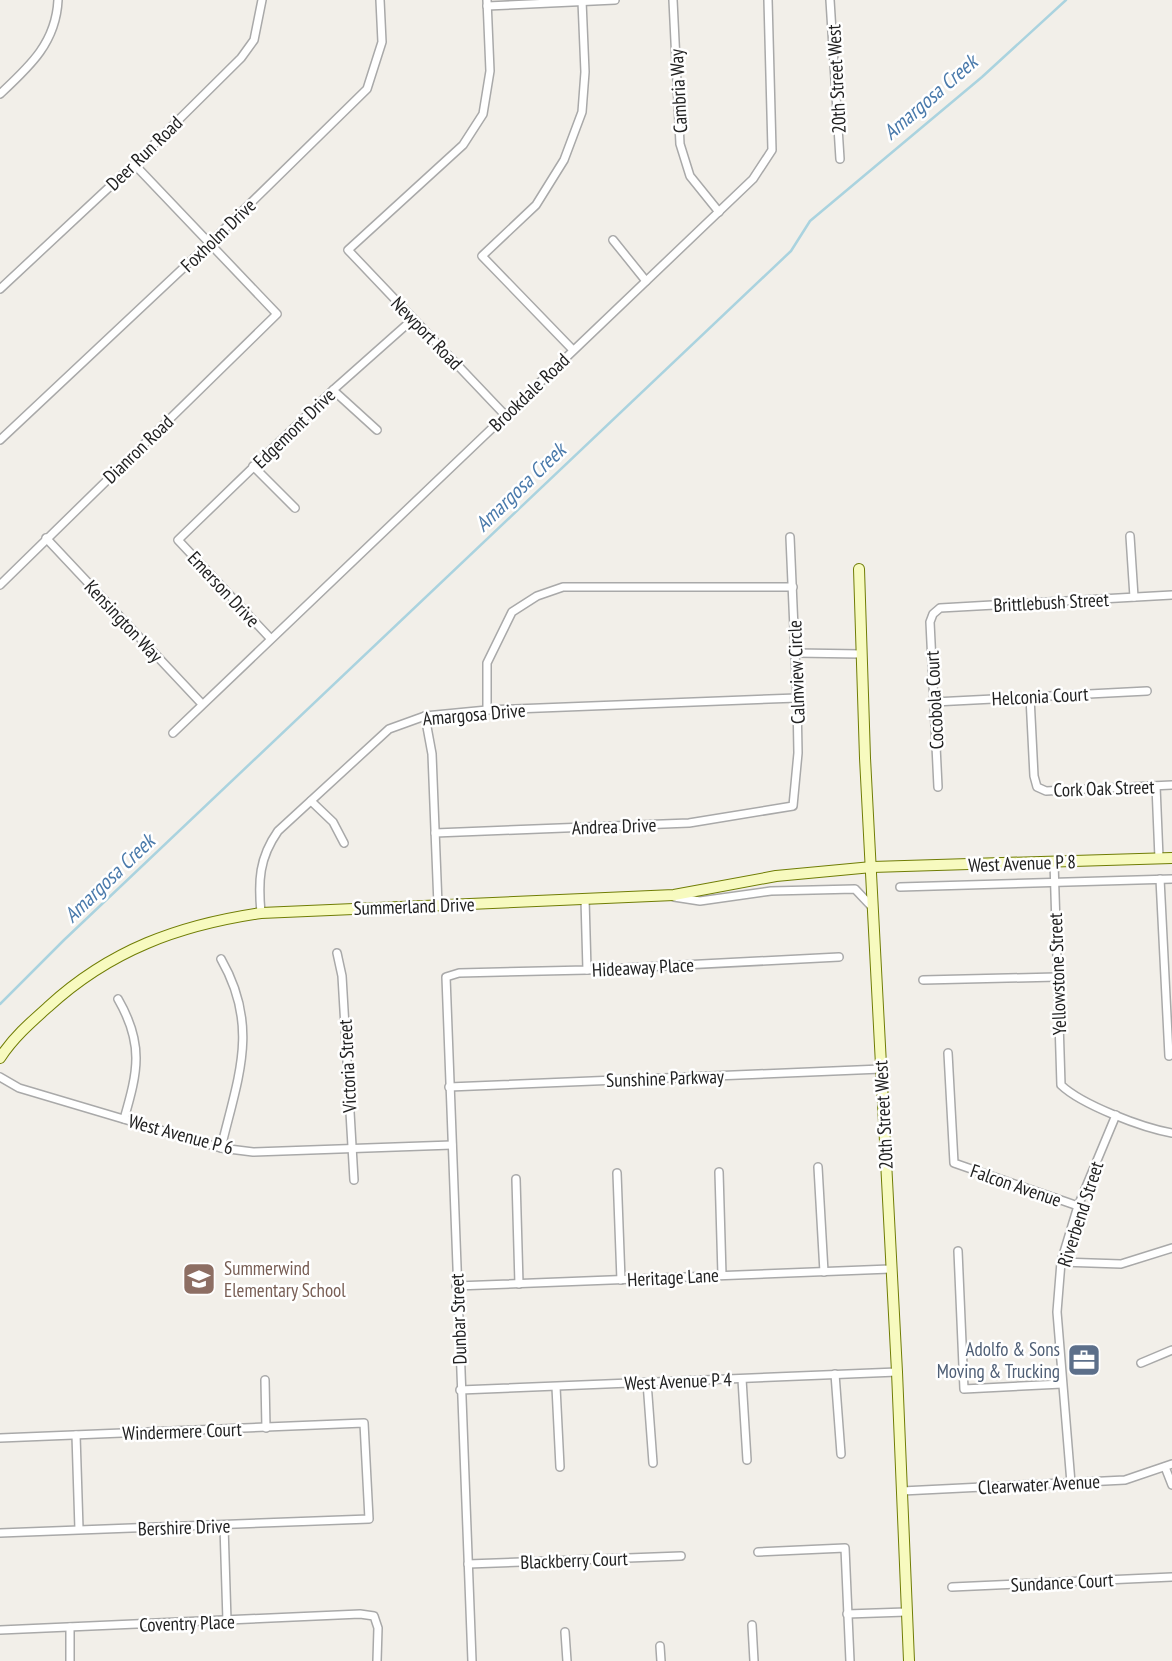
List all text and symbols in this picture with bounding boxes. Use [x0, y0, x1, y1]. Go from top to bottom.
street label: 20th Street West [821, 23, 851, 134]
street label: Cambria Way [664, 47, 692, 134]
water label: Amargosa Creek [877, 47, 985, 145]
street label: Deer Run Road [101, 111, 187, 195]
street label: Foxholm Drive [175, 193, 261, 277]
street label: Newport Road [386, 291, 468, 375]
street label: Brookdale Road [484, 348, 574, 436]
street label: Edgemont Drive [248, 383, 340, 473]
street label: Dianron Road [98, 410, 178, 488]
water label: Amargosa Creek [469, 435, 573, 537]
street label: Emerson Drive [183, 546, 265, 632]
street label: Kensington Way [80, 575, 169, 668]
street label: Brittlebush Street [993, 587, 1110, 617]
street label: Calmview Circle [782, 619, 810, 724]
street label: Cocobola Court [919, 649, 949, 750]
street label: Helconia Court [991, 681, 1090, 711]
street label: Amargosa Drive [422, 698, 527, 730]
street label: Cork Oak Street [1053, 774, 1156, 802]
street label: Andrea Drive [571, 813, 657, 839]
water label: Amargosa Creek [58, 826, 162, 928]
street label: West Avenue P 8 [968, 849, 1076, 877]
street label: Summerland Drive [353, 892, 475, 920]
street label: Yellowstone Street [1043, 912, 1071, 1036]
street label: Hideaway Place [591, 952, 695, 982]
street label: Victoria Street [333, 1018, 361, 1114]
street label: 20th Street West [868, 1059, 898, 1170]
street label: Sunshine Parkway [606, 1064, 725, 1092]
street label: West Avenue P 6 [126, 1108, 236, 1160]
street label: Riverbend Street [1052, 1157, 1109, 1270]
street label: Falcon Avenue [967, 1158, 1065, 1212]
place label: Summerwind Elementary School [224, 1256, 346, 1302]
school or university icon: Summerwind Elementary School [180, 1260, 218, 1298]
street label: Heritage Lane [627, 1263, 720, 1291]
street label: Dunbar Street [444, 1272, 472, 1365]
place label: Adolfo & Sons Moving & Trucking [937, 1337, 1060, 1383]
office icon: Adolfo & Sons Moving & Trucking [1065, 1341, 1103, 1379]
street label: West Avenue P 4 [624, 1367, 733, 1395]
street label: Windermere Court [122, 1417, 243, 1445]
street label: Clearwater Avenue [977, 1469, 1101, 1499]
street label: Bershire Drive [137, 1513, 231, 1541]
street label: Blackberry Court [520, 1546, 629, 1574]
street label: Sundance Court [1010, 1567, 1115, 1597]
street label: Coventry Place [139, 1609, 235, 1637]

